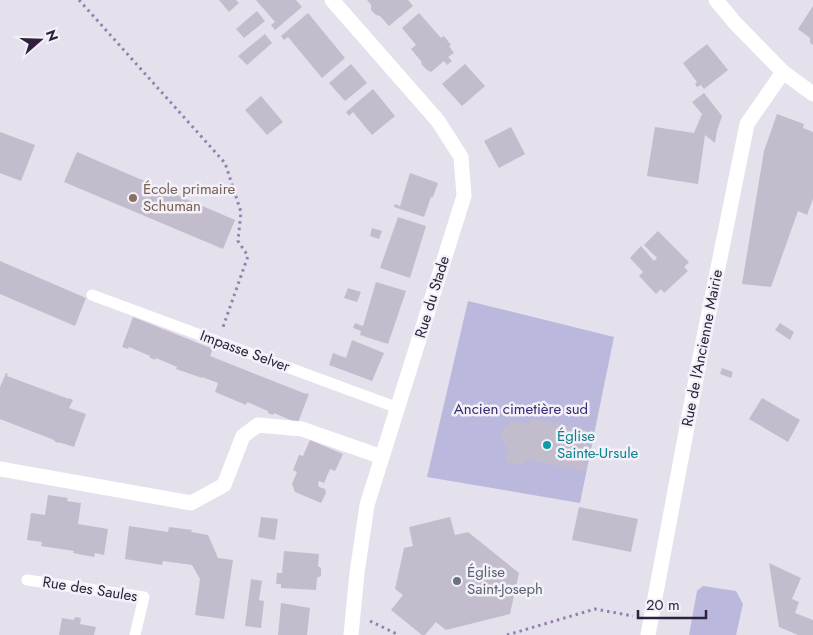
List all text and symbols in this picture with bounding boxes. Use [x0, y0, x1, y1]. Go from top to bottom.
north arrow [15, 15, 65, 65]
text: N [41, 27, 64, 44]
place label: École primaire Schuman [143, 178, 236, 217]
marker: École primaire Schuman [127, 192, 139, 204]
street label: Rue du Stade [409, 253, 455, 341]
street label: Rue de l'Ancienne Mairie [676, 267, 728, 428]
street label: Impasse Selver [197, 325, 294, 378]
park label: Ancien cimetière sud [454, 398, 588, 420]
place label: Église Sainte-Ursule [557, 425, 639, 464]
marker: Église Sainte-Ursule [541, 439, 553, 451]
place label: Église Saint-Joseph [467, 561, 543, 600]
street label: Rue des Saules [41, 571, 139, 607]
marker: Église Saint-Joseph [451, 575, 463, 587]
scale bar [638, 588, 706, 620]
text: 20 m [646, 594, 680, 616]

